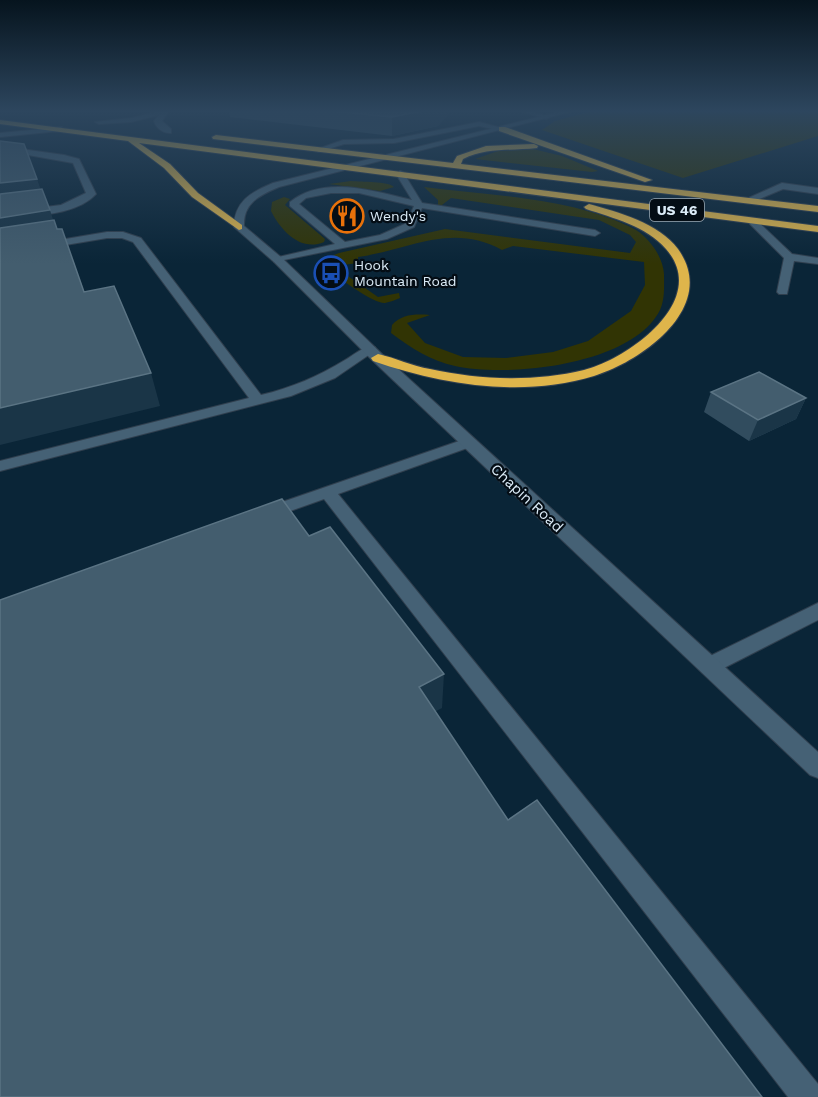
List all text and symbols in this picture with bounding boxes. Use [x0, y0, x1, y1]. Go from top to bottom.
restaurant icon: Wendy's [329, 198, 365, 234]
road number: US 46 [650, 199, 704, 221]
place label: Wendy's [370, 208, 426, 224]
bus stop icon: Hook Mountain Road [313, 255, 349, 291]
place label: Hook Mountain Road [354, 257, 457, 289]
street label: Chapin Road [487, 460, 567, 536]

